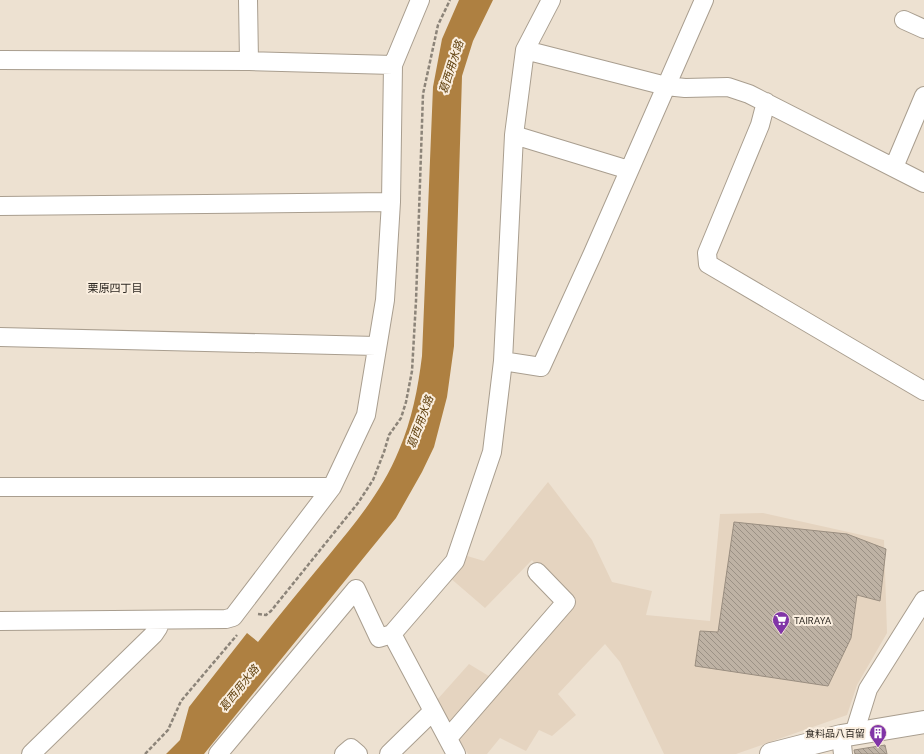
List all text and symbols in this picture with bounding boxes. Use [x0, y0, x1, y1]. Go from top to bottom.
water label: 葛西用水路 [436, 38, 466, 95]
district label: 栗原四丁目 [88, 281, 143, 295]
water label: 葛西用水路 [404, 393, 436, 450]
supermarket icon: TAIRAYA [771, 610, 791, 635]
place label: TAIRAYA [794, 614, 832, 627]
water label: 葛西用水路 [216, 661, 262, 714]
building icon: 食料品八百留 [868, 723, 888, 748]
place label: 食料品八百留 [805, 727, 865, 740]

